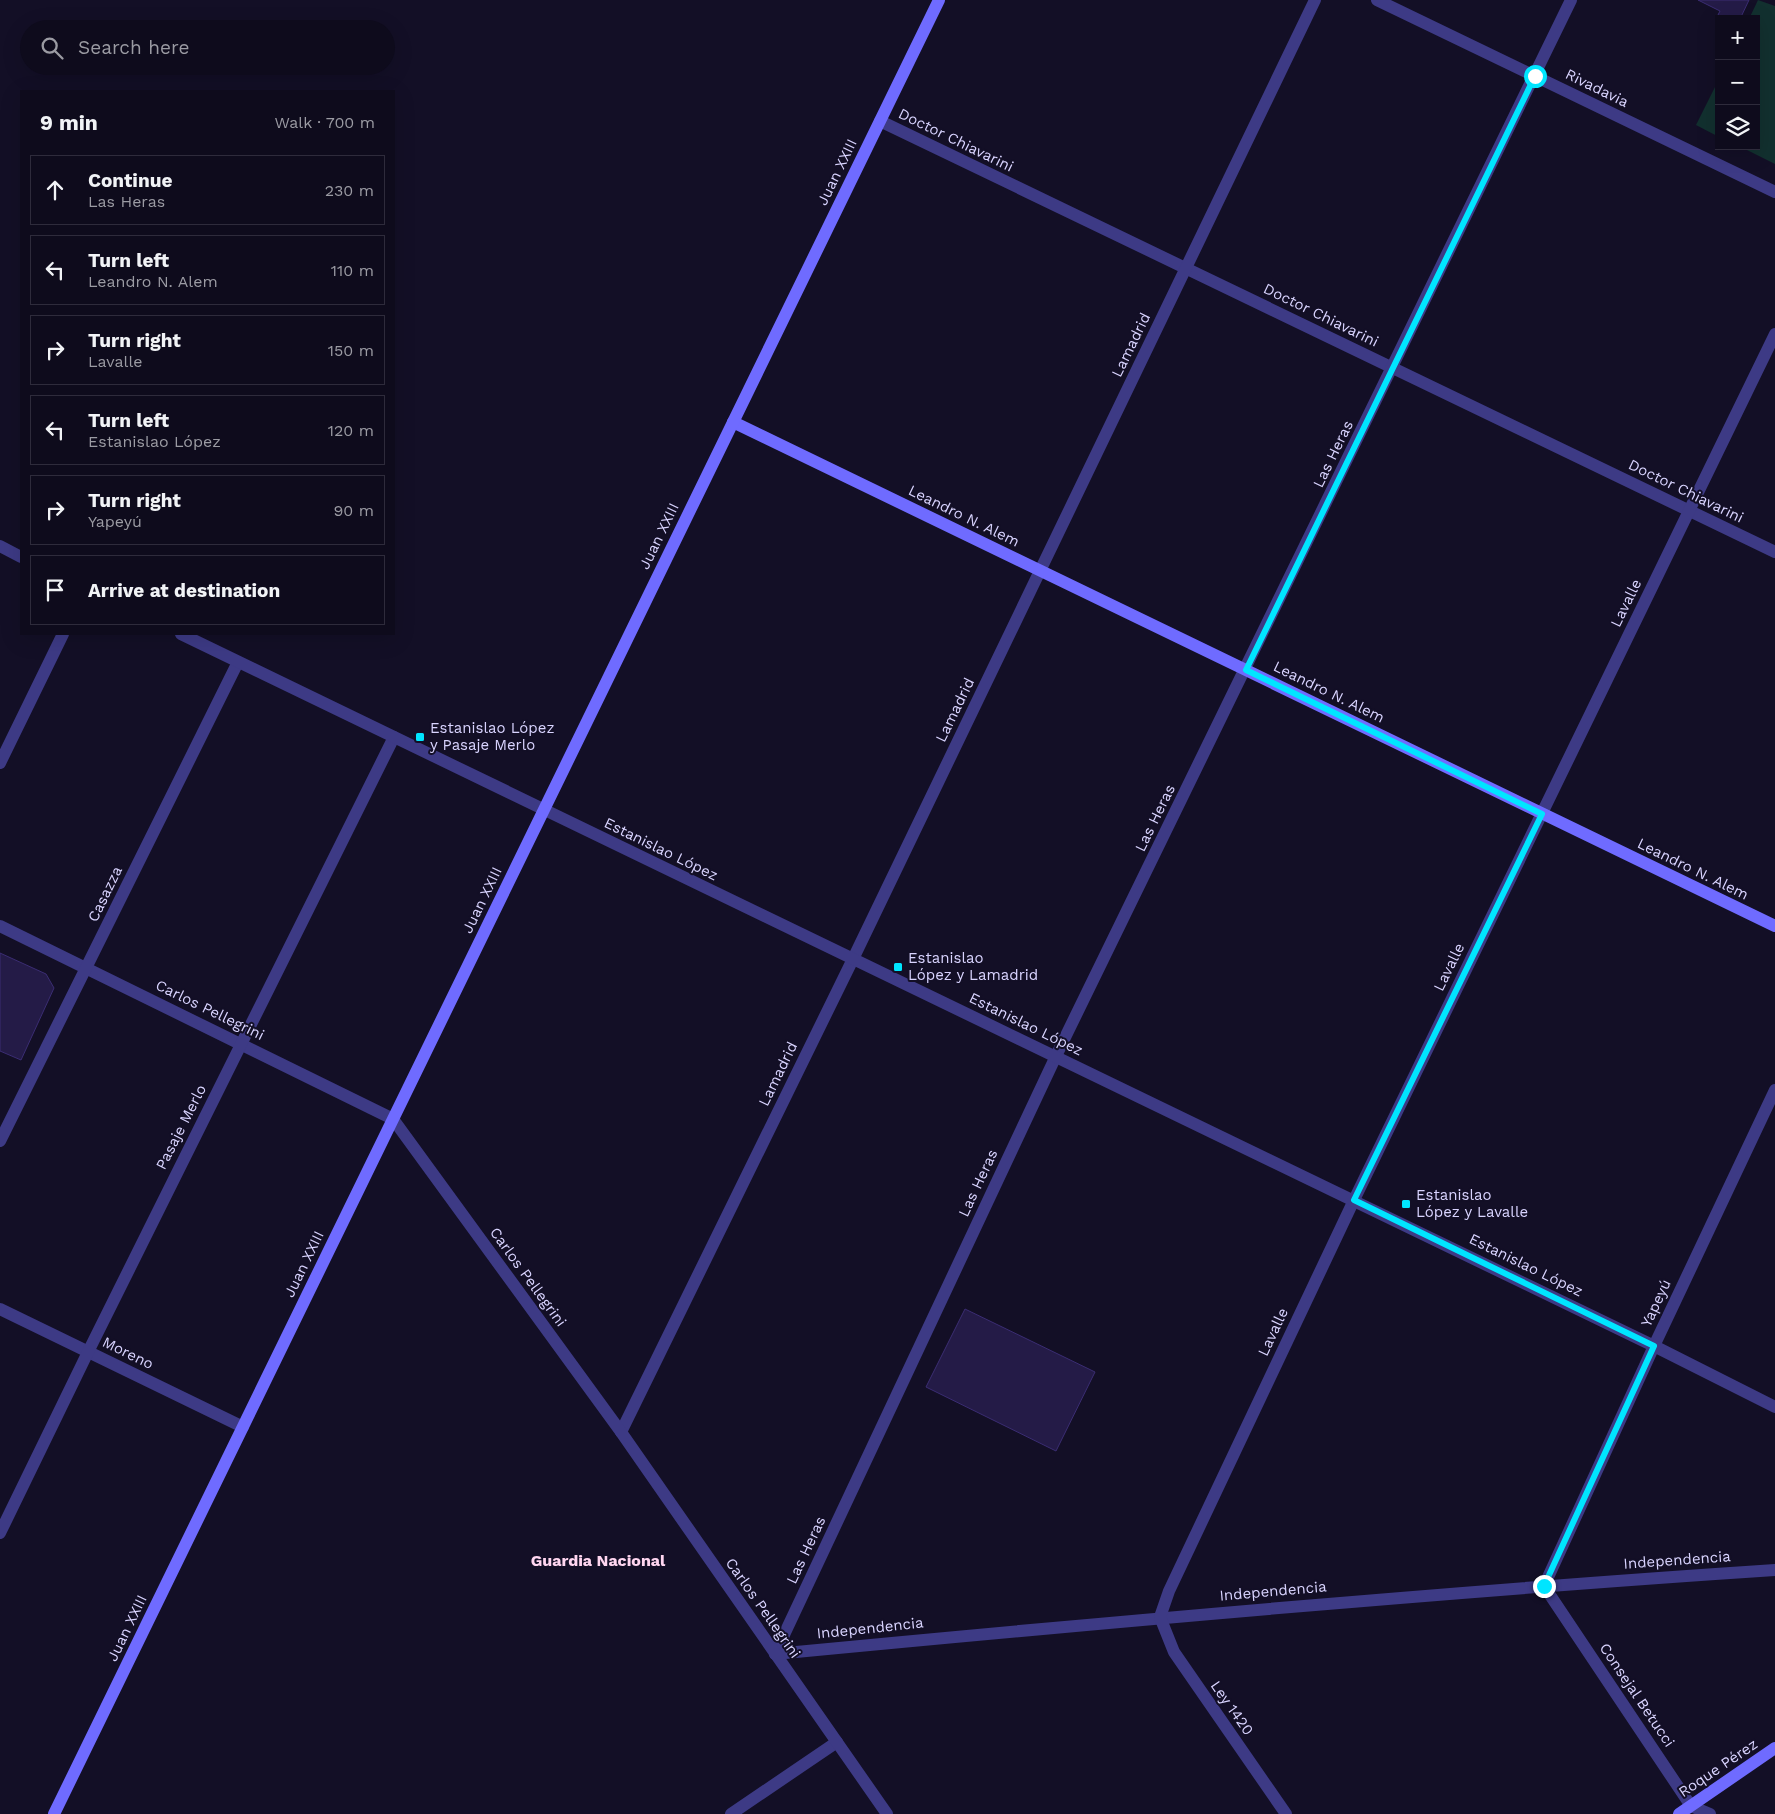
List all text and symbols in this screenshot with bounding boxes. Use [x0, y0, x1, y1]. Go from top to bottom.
map controls [1715, 15, 1760, 150]
button: + [1715, 15, 1760, 60]
search box [20, 20, 395, 75]
icon: search [38, 34, 66, 62]
text: Search here [78, 36, 189, 59]
button: − [1715, 60, 1760, 105]
route start [1524, 65, 1547, 88]
street label: Rivadavia [1563, 65, 1632, 111]
street label: Doctor Chiavarini [896, 104, 1016, 176]
button: layers [1715, 105, 1760, 150]
text: 9 min [40, 110, 98, 135]
text: Walk · 700 m [274, 113, 375, 132]
street label: Juan XXIII [813, 136, 861, 208]
text: Continue [88, 169, 172, 192]
icon: ahead [41, 176, 69, 204]
text: 230 m [325, 181, 374, 200]
text: Las Heras [88, 192, 165, 211]
text: Turn left [88, 249, 169, 272]
icon: left [41, 256, 69, 284]
text: 110 m [331, 261, 374, 280]
text: Leandro N. Alem [88, 272, 218, 291]
street label: Doctor Chiavarini [1261, 279, 1381, 351]
street label: Lamadrid [1108, 310, 1154, 380]
text: Turn right [88, 329, 181, 352]
icon: right [41, 336, 69, 364]
text: 150 m [328, 341, 374, 360]
text: Lavalle [88, 352, 143, 371]
text: Turn left [88, 409, 169, 432]
icon: left [41, 416, 69, 444]
street label: Las Heras [1309, 417, 1357, 490]
text: 120 m [328, 421, 374, 440]
text: Estanislao López [88, 432, 221, 451]
street label: Doctor Chiavarini [1626, 455, 1746, 527]
street label: Leandro N. Alem [905, 481, 1023, 551]
text: Turn right [88, 489, 181, 512]
icon: right [41, 496, 69, 524]
street label: Juan XXIII [635, 500, 683, 572]
text: 90 m [333, 501, 374, 520]
text: Yapeyú [88, 512, 142, 531]
icon: arrive [41, 576, 69, 604]
street label: Lavalle [1607, 576, 1645, 630]
text: Arrive at destination [88, 579, 280, 602]
street label: Leandro N. Alem [1270, 657, 1388, 727]
street label: Lamadrid [932, 675, 978, 745]
place label: Estanislao López y Pasaje Merlo [430, 719, 554, 754]
marker: Estanislao López y Pasaje Merlo [414, 731, 426, 743]
street label: Las Heras [1131, 781, 1179, 854]
street label: Estanislao López [601, 814, 721, 884]
street label: Leandro N. Alem [1634, 834, 1752, 904]
street label: Casazza [84, 863, 126, 925]
street label: Juan XXIII [458, 864, 506, 936]
street label: Lavalle [1430, 940, 1468, 994]
place label: Estanislao López y Lamadrid [908, 949, 1038, 984]
marker: Estanislao López y Lamadrid [892, 961, 904, 973]
street label: Carlos Pellegrini [153, 976, 267, 1044]
street label: Estanislao López [966, 989, 1086, 1059]
street label: Lamadrid [755, 1039, 801, 1109]
street label: Pasaje Merlo [152, 1082, 210, 1172]
street label: Las Heras [955, 1146, 1001, 1220]
place label: Estanislao López y Lavalle [1416, 1186, 1528, 1221]
marker: Estanislao López y Lavalle [1400, 1198, 1412, 1210]
street label: Carlos Pellegrini [486, 1224, 570, 1330]
street label: Juan XXIII [280, 1228, 328, 1300]
street label: Estanislao López [1466, 1230, 1586, 1300]
street label: Yapeyú [1637, 1276, 1675, 1330]
street label: Lavalle [1254, 1305, 1292, 1359]
street label: Moreno [100, 1333, 156, 1373]
street label: Las Heras [783, 1513, 829, 1587]
street label: Independencia [1623, 1547, 1732, 1573]
district label: Guardia Nacional [531, 1551, 666, 1570]
street label: Carlos Pellegrini [722, 1554, 804, 1662]
route end [1533, 1575, 1556, 1598]
street label: Independencia [1219, 1577, 1328, 1605]
street label: Juan XXIII [103, 1592, 151, 1664]
street label: Independencia [816, 1613, 925, 1643]
street label: Consejal Betucci [1596, 1640, 1678, 1750]
street label: Ley 1420 [1207, 1677, 1257, 1739]
street label: Roque Pérez [1675, 1735, 1761, 1801]

